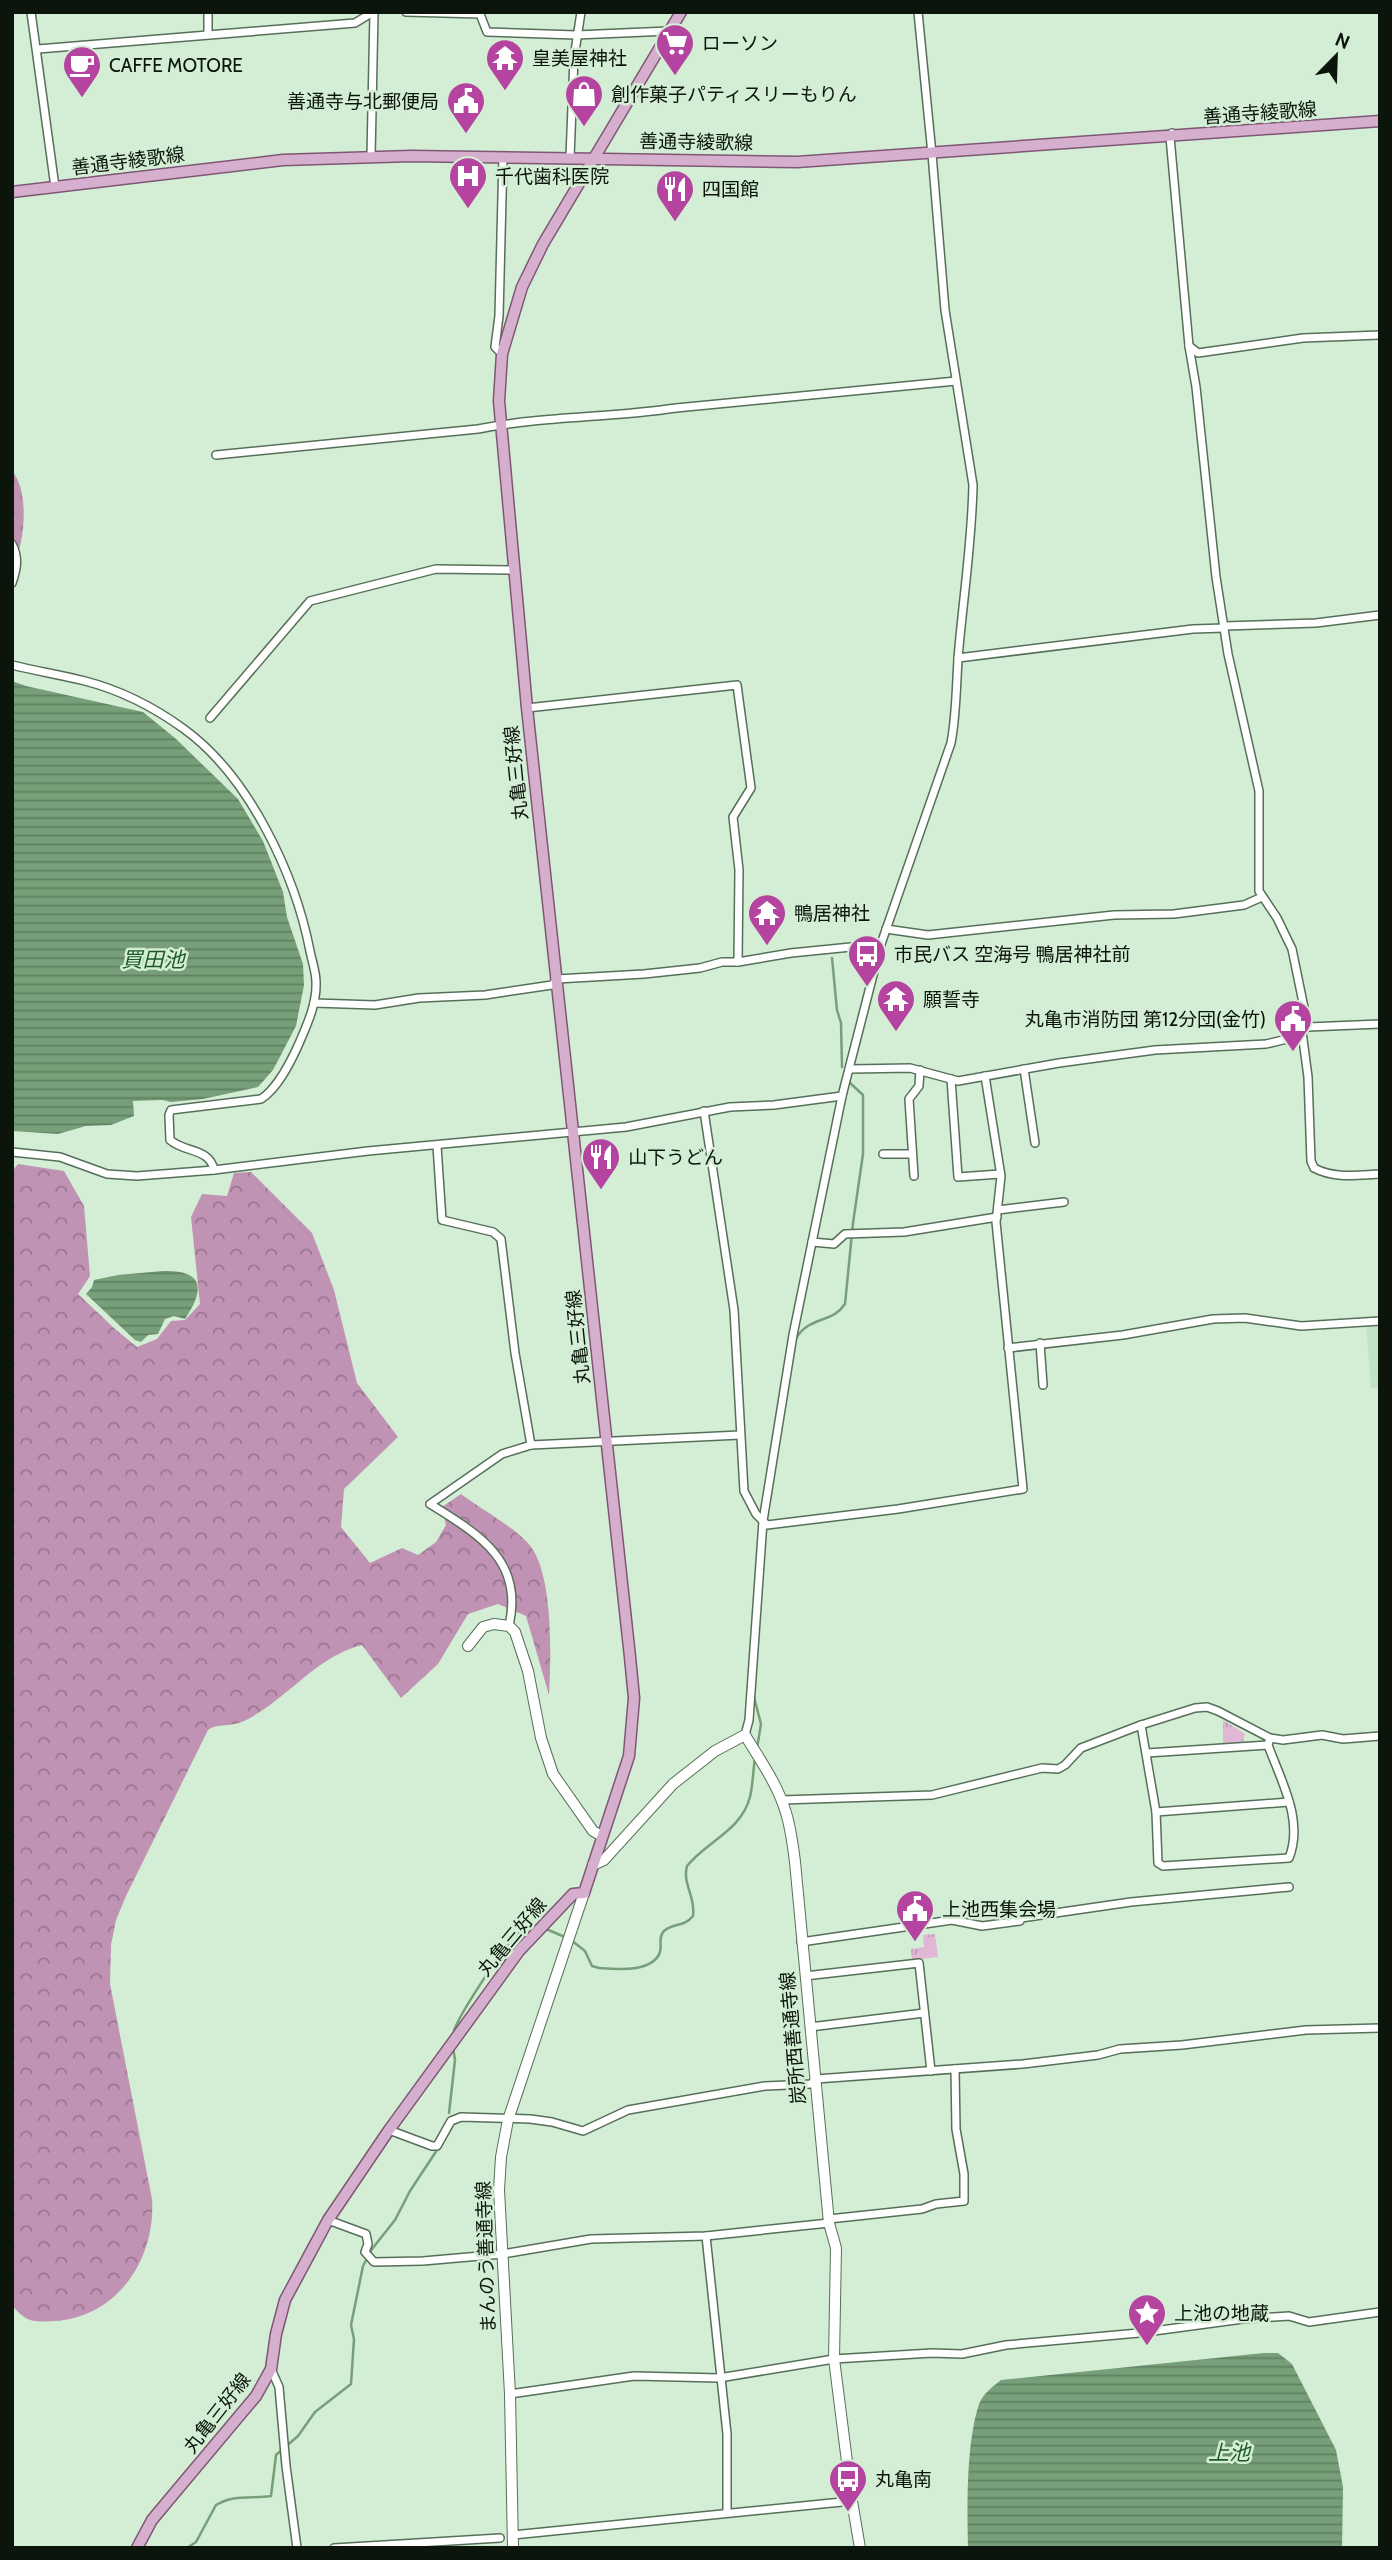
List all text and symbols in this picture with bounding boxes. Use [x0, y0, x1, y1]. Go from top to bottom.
north arrow [1301, 21, 1371, 91]
supermarket icon: ローソン [654, 22, 696, 77]
text: N [1332, 28, 1353, 54]
place label: ローソン [702, 32, 778, 55]
temple icon: 皇美屋神社 [484, 37, 526, 92]
cafe icon: CAFFE MOTORE [61, 44, 103, 99]
place label: 皇美屋神社 [532, 47, 627, 70]
place label: CAFFE MOTORE [109, 54, 243, 77]
shop icon: 創作菓子パティスリーもりん [563, 73, 605, 128]
public building icon: 善通寺与北郵便局 [445, 80, 487, 135]
place label: 創作菓子パティスリーもりん [611, 83, 857, 106]
place label: 善通寺与北郵便局 [287, 90, 439, 113]
street label: 善通寺綾歌線 [1202, 98, 1318, 128]
street label: 善通寺綾歌線 [639, 130, 753, 154]
street label: 善通寺綾歌線 [70, 143, 186, 179]
hospital icon: 千代歯科医院 [447, 155, 489, 210]
place label: 千代歯科医院 [495, 165, 609, 188]
restaurant icon: 四国館 [654, 168, 696, 223]
place label: 四国館 [702, 178, 759, 201]
street label: 丸亀三好線 [500, 725, 532, 821]
temple icon: 鴨居神社 [746, 892, 788, 947]
place label: 鴨居神社 [794, 902, 870, 925]
bus stop icon: 市民バス 空海号 鴨居神社前 [846, 933, 888, 988]
place label: 市民バス 空海号 鴨居神社前 [894, 943, 1131, 966]
water label: 買田池 [122, 947, 186, 972]
temple icon: 願誓寺 [875, 978, 917, 1033]
place label: 願誓寺 [923, 988, 980, 1011]
public building icon: 丸亀市消防団 第12分団(金竹) [1272, 998, 1314, 1053]
place label: 丸亀市消防団 第12分団(金竹) [1025, 1008, 1266, 1031]
restaurant icon: 山下うどん [580, 1136, 622, 1191]
place label: 山下うどん [628, 1146, 723, 1169]
street label: 丸亀三好線 [562, 1289, 594, 1385]
public building icon: 上池西集会場 [894, 1888, 936, 1943]
street label: 丸亀三好線 [473, 1893, 551, 1981]
place label: 上池西集会場 [942, 1898, 1056, 1921]
street label: 炭所西善通寺線 [776, 1971, 810, 2105]
street label: まんのう善通寺線 [472, 2181, 500, 2333]
place icon: 上池の地蔵 [1126, 2292, 1168, 2347]
place label: 上池の地蔵 [1174, 2302, 1269, 2325]
street label: 丸亀三好線 [179, 2368, 255, 2458]
water label: 上池 [1208, 2440, 1252, 2465]
bus stop icon: 丸亀南 [827, 2458, 869, 2513]
place label: 丸亀南 [875, 2468, 932, 2491]

